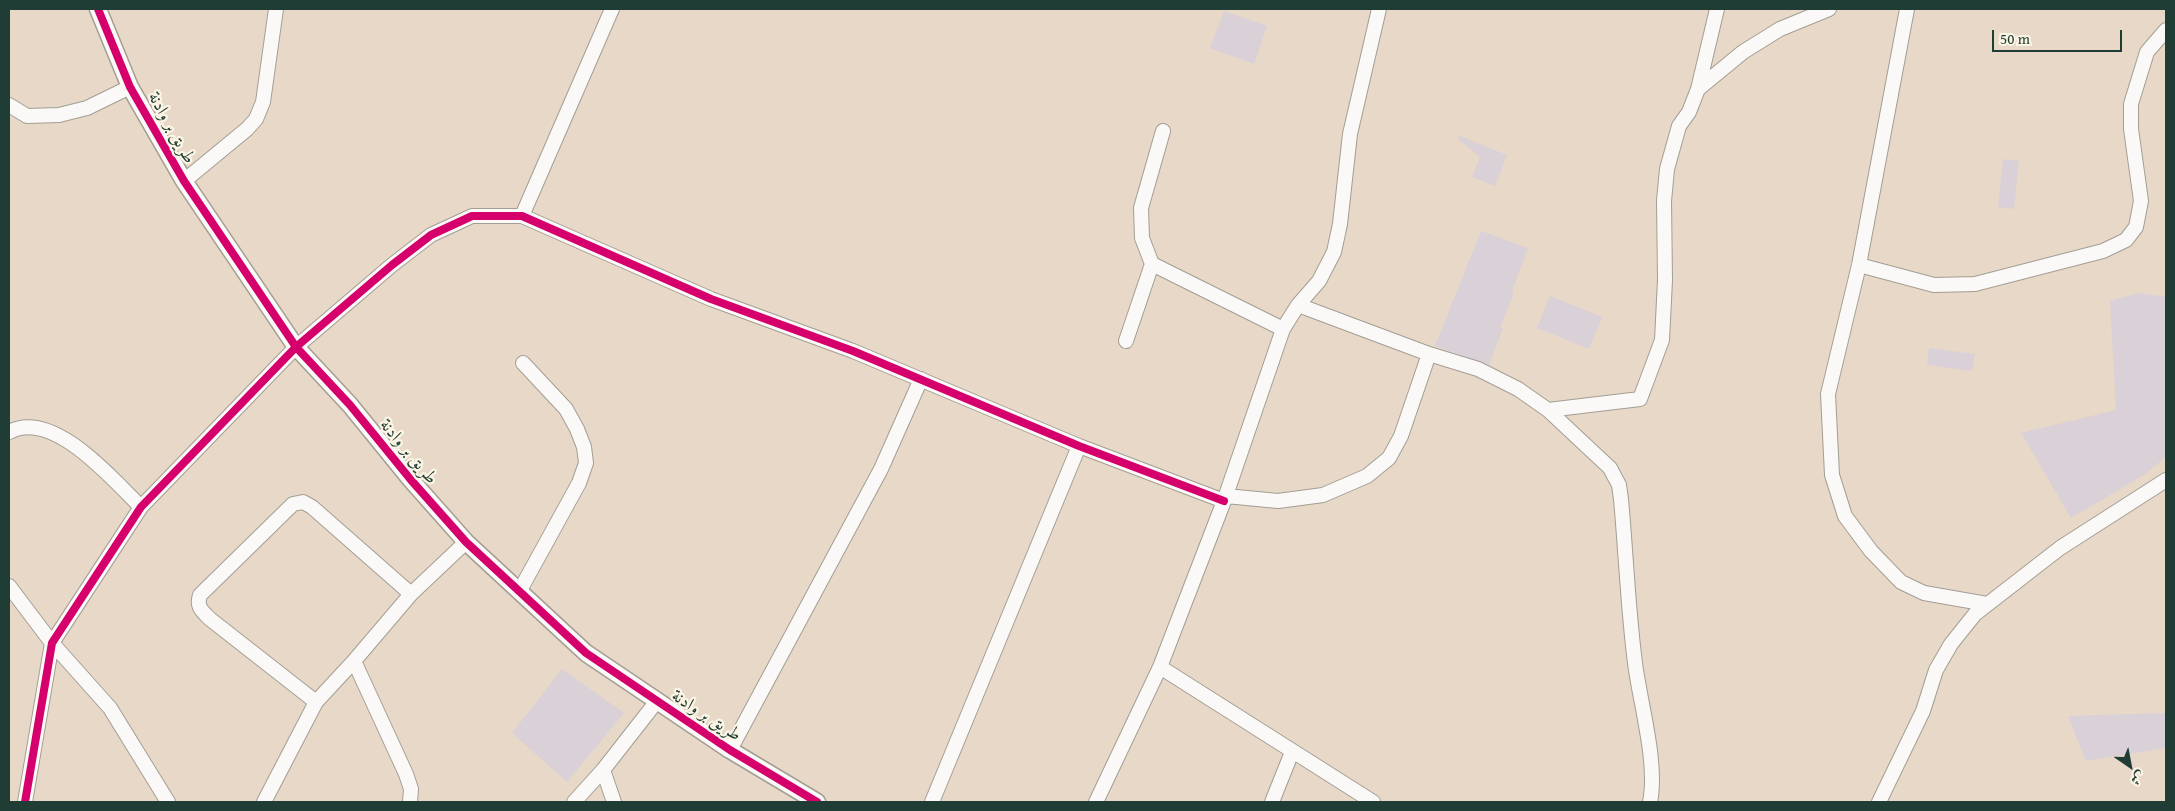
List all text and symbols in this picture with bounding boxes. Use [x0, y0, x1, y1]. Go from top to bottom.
scale bar [1995, 20, 2125, 52]
text: 50 m [2000, 28, 2030, 49]
street label: طريق بر وادنة [142, 88, 200, 168]
street label: طريق بر وادنة [374, 415, 442, 489]
street label: طريق بر وادنة [667, 685, 745, 747]
north arrow [2105, 741, 2155, 791]
text: ش [2127, 766, 2149, 791]

